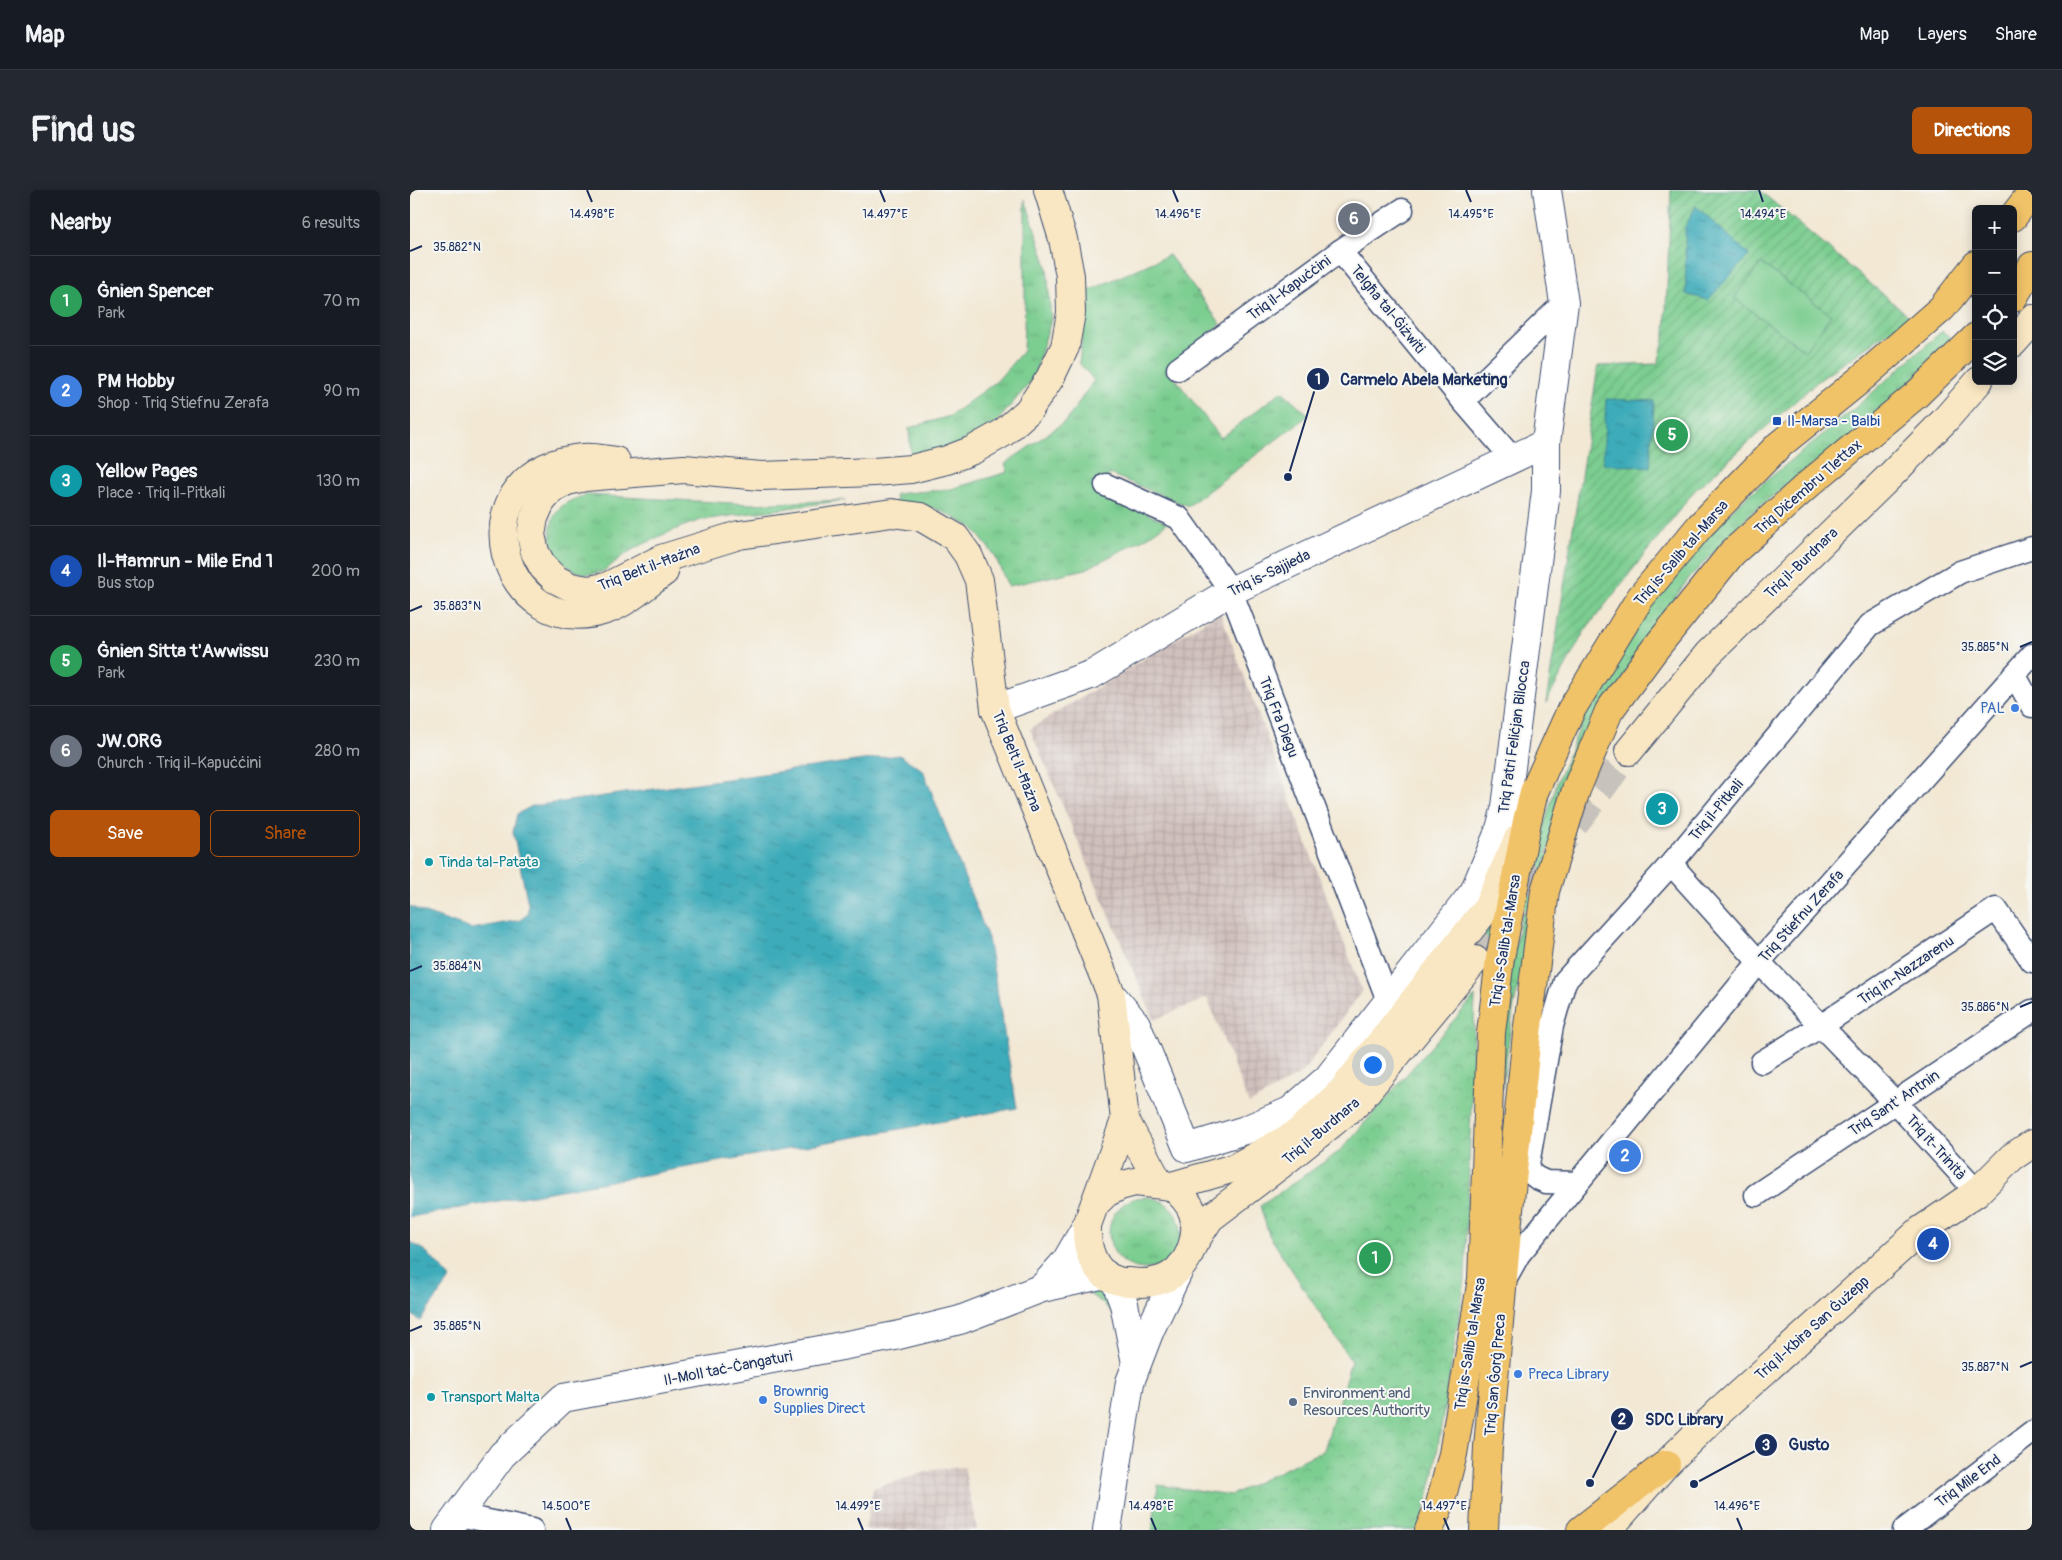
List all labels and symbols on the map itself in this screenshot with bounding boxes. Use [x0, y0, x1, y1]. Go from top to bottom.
pin: 6 [1338, 200, 1370, 238]
text: 14.498°E [570, 207, 614, 222]
text: 14.497°E [862, 207, 908, 222]
text: 14.496°E [1155, 207, 1201, 222]
text: 14.495°E [1448, 207, 1494, 222]
text: 14.494°E [1740, 207, 1786, 222]
text: 35.882°N [433, 240, 481, 255]
street label: Triq il-Kapuċċini [1244, 252, 1335, 325]
street label: Telgħa tal-Ġiżwiti [1346, 261, 1429, 358]
callout: Carmelo Abela Marketing [1306, 364, 1518, 395]
text: 1 [1315, 370, 1321, 389]
text: Carmelo Abela Marketing [1340, 370, 1508, 390]
place label: Il-Marsa - Balbi [1787, 412, 1880, 431]
marker: Il-Marsa - Balbi [1771, 415, 1783, 427]
pin: 5 [1656, 416, 1688, 454]
street label: Triq Diċembru Tlettax [1751, 436, 1866, 539]
street label: Triq is-Salib tal-Marsa [1630, 496, 1733, 610]
street label: Triq il-Burdnara [1761, 524, 1842, 603]
street label: Triq Belt il-Ħażna [595, 539, 703, 596]
street label: Triq is-Sajjieda [1225, 545, 1313, 601]
text: 35.883°N [433, 599, 481, 614]
text: 35.885°N [1961, 640, 2009, 655]
street label: Triq Patri Feliċjan Bilocca [1494, 659, 1535, 815]
street label: Triq Fra Diegu [1254, 674, 1303, 760]
place label: PAL [1980, 699, 2005, 718]
marker: PAL [2009, 702, 2021, 714]
street label: Triq Belt il-Ħażna [988, 708, 1046, 815]
street label: Triq il-Pitkali [1685, 775, 1748, 845]
pin: 3 [1646, 790, 1678, 828]
place label: Tinda tal-Patata [439, 853, 538, 872]
marker: Tinda tal-Patata [423, 856, 435, 868]
street label: Triq Stiefnu Zerafa [1755, 866, 1848, 967]
street label: Triq is-Salib tal-Marsa [1486, 873, 1525, 1009]
street label: Triq in-Nazzarenu [1855, 931, 1958, 1009]
text: 35.884°N [433, 959, 481, 974]
text: 35.886°N [1961, 1000, 2009, 1015]
your location [1360, 1052, 1386, 1078]
street label: Triq Sant' Antnin [1845, 1066, 1943, 1141]
street label: Triq il-Burdnara [1279, 1094, 1364, 1169]
street label: Triq it-Trinità [1901, 1111, 1970, 1184]
pin: 2 [1609, 1137, 1641, 1175]
pin: 4 [1917, 1225, 1949, 1263]
pin: 1 [1359, 1239, 1391, 1277]
street label: Triq il-Kbira San Ġużepp [1751, 1272, 1873, 1385]
street label: Triq is-Salib tal-Marsa [1451, 1276, 1490, 1412]
street label: Triq San Ġorġ Preca [1481, 1313, 1510, 1437]
text: 35.885°N [433, 1319, 481, 1334]
street label: Il-Moll taċ-Ċangaturi [662, 1347, 794, 1390]
text: 35.887°N [1961, 1360, 2009, 1375]
place label: Preca Library [1528, 1365, 1609, 1384]
marker: Preca Library [1512, 1368, 1524, 1380]
place label: Brownrig Supplies Direct [773, 1382, 866, 1418]
place label: Environment and Resources Authority [1303, 1384, 1431, 1420]
place label: Transport Malta [441, 1388, 540, 1407]
marker: Transport Malta [425, 1391, 437, 1403]
marker: Brownrig Supplies Direct [757, 1394, 769, 1406]
marker: Environment and Resources Authority [1287, 1396, 1299, 1408]
callout: SDC Library [1610, 1404, 1733, 1435]
text: 2 [1618, 1410, 1626, 1429]
text: SDC Library [1645, 1410, 1723, 1430]
callout: Gusto [1754, 1429, 1840, 1460]
text: Gusto [1789, 1435, 1830, 1455]
text: 3 [1762, 1436, 1770, 1455]
street label: Triq Mile End [1932, 1450, 2005, 1512]
text: 14.500°E [542, 1499, 590, 1514]
text: 14.499°E [835, 1499, 881, 1514]
text: 14.498°E [1129, 1499, 1173, 1514]
text: 14.497°E [1421, 1499, 1467, 1514]
text: 14.496°E [1714, 1499, 1760, 1514]

